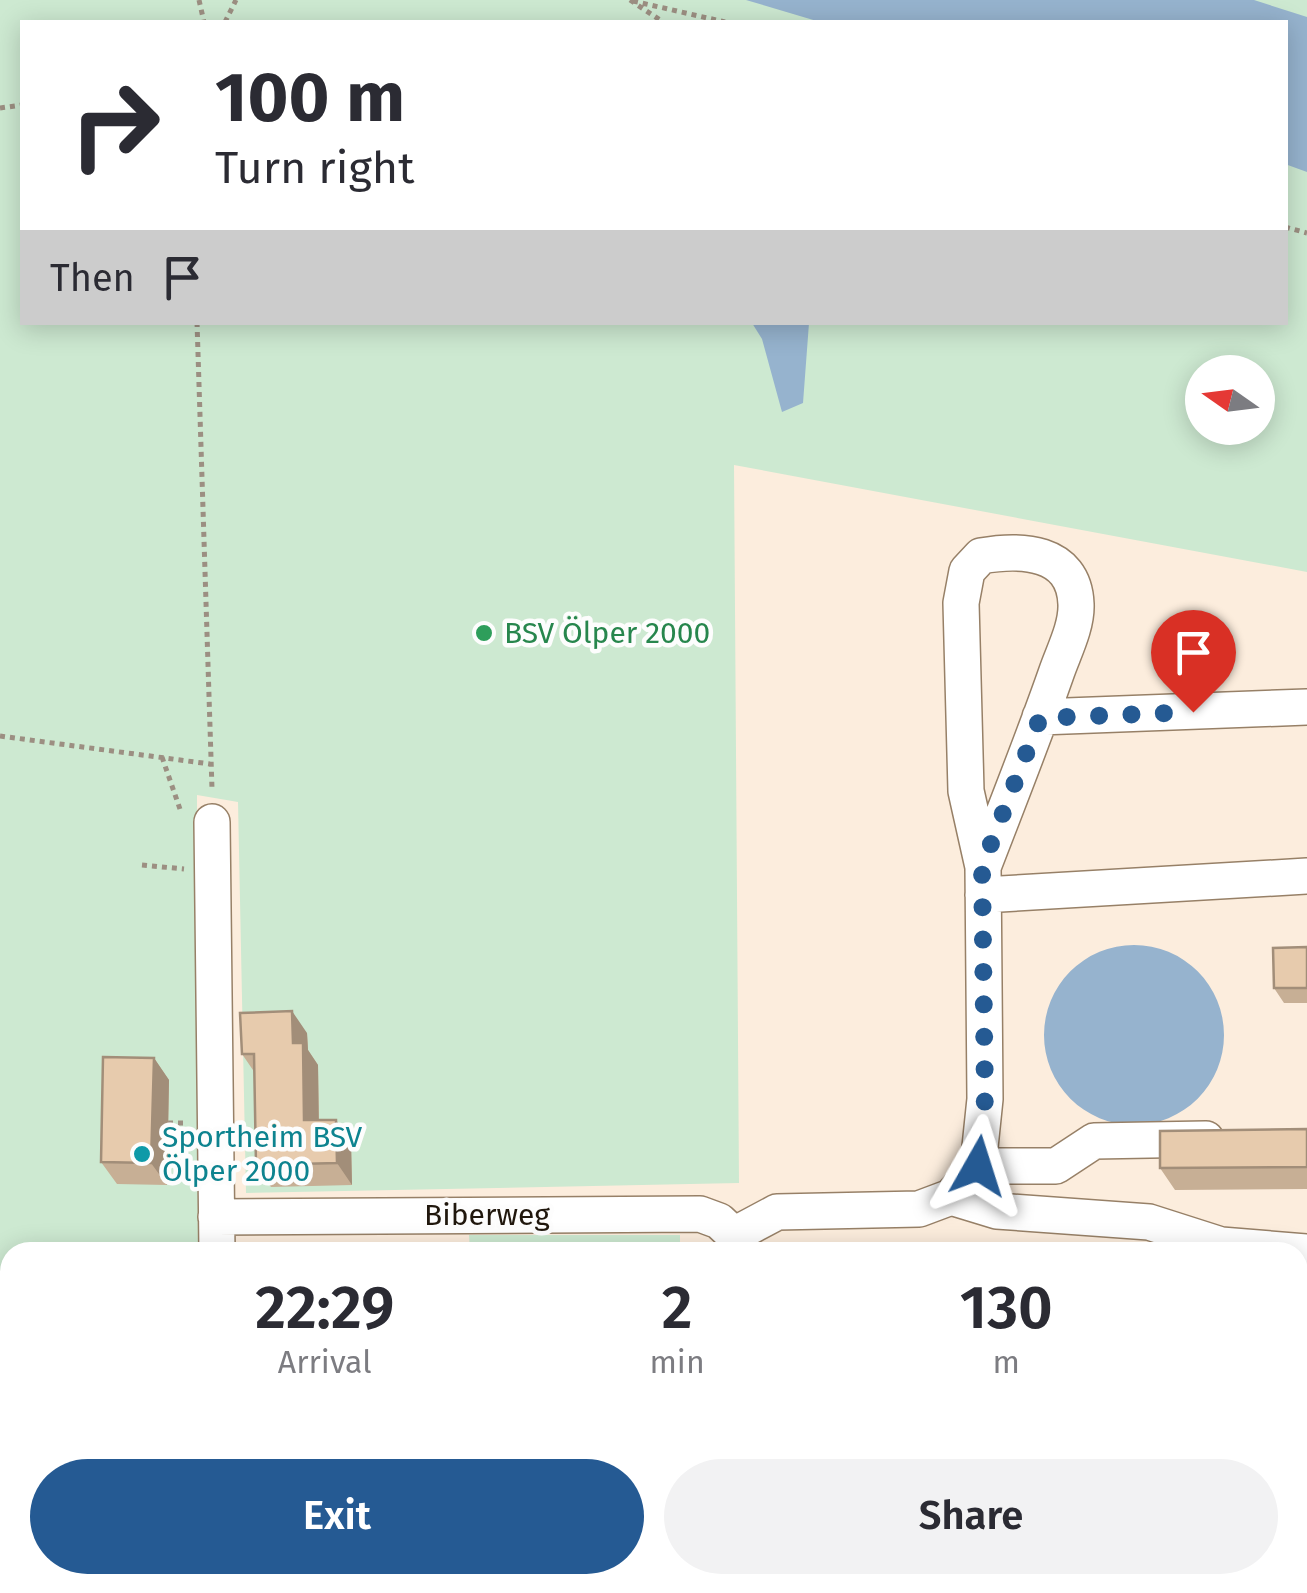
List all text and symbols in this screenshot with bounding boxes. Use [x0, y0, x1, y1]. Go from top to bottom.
text: 100 m [215, 56, 405, 140]
icon: right [50, 60, 180, 190]
text: Turn right [215, 141, 414, 195]
icon: arrive [155, 250, 210, 305]
text: Then [50, 255, 135, 301]
north arrow [1185, 355, 1275, 445]
map controls [1185, 355, 1275, 445]
pin [1151, 610, 1236, 713]
place label: BSV Ölper 2000 [504, 615, 710, 651]
marker: BSV Ölper 2000 [473, 622, 495, 644]
icon: arrive [1166, 625, 1221, 680]
position arrow [926, 1114, 1030, 1218]
place label: Sportheim BSV Ölper 2000 [162, 1119, 363, 1189]
marker: Sportheim BSV Ölper 2000 [131, 1143, 153, 1165]
street label: Biberweg [424, 1197, 550, 1233]
text: 22:29 [255, 1272, 394, 1344]
text: 2 [662, 1272, 692, 1344]
text: 130 [960, 1272, 1053, 1344]
text: Arrival [278, 1343, 372, 1381]
text: min [649, 1343, 705, 1381]
text: m [993, 1343, 1020, 1381]
button: Exit [30, 1459, 644, 1574]
button: Share [664, 1459, 1278, 1574]

